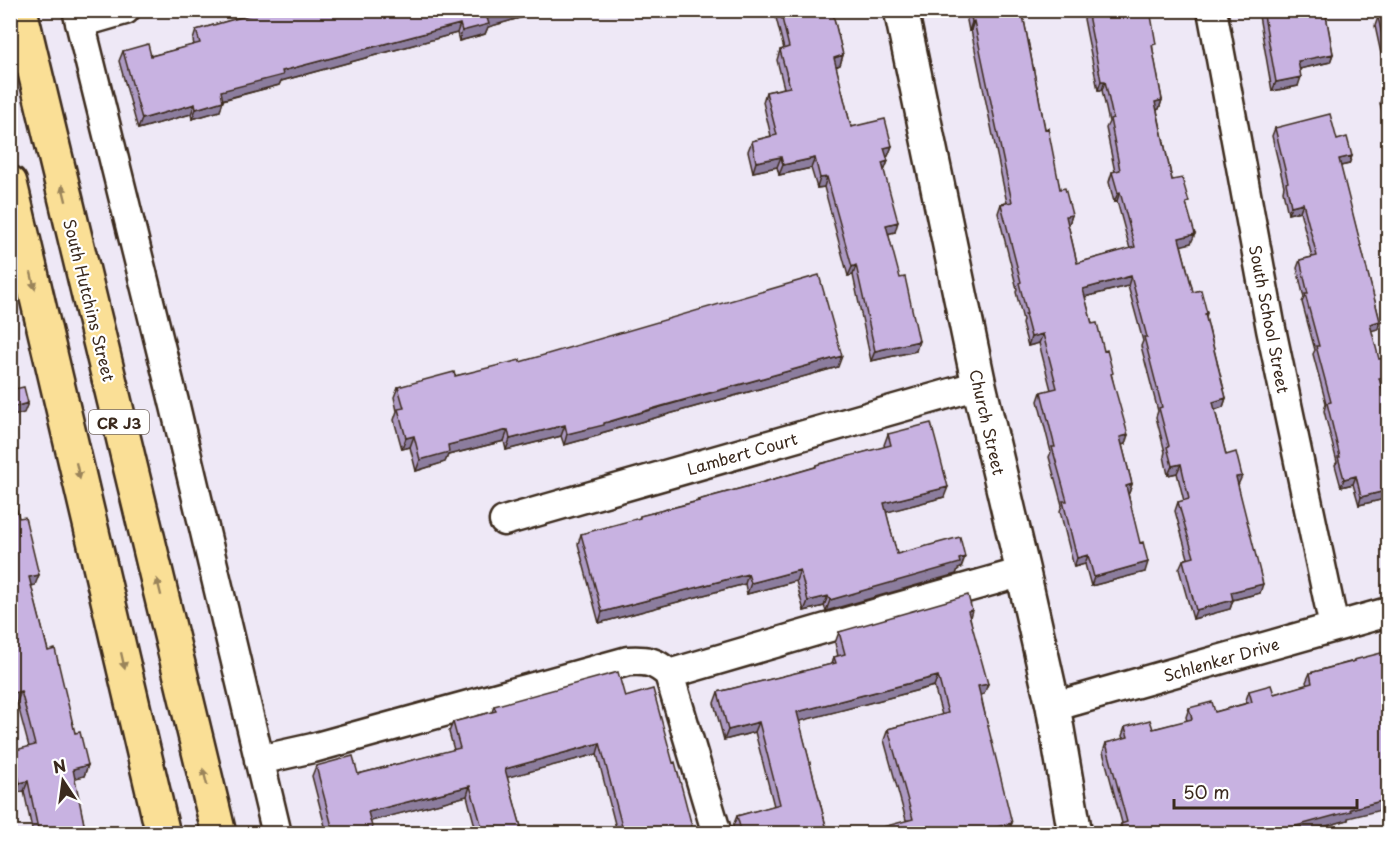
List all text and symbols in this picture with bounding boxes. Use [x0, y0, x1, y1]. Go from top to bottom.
one-way arrow [58, 184, 68, 203]
street label: South Hutchins Street [58, 216, 122, 384]
street label: South School Street [1244, 243, 1296, 396]
one-way arrow [29, 272, 39, 290]
street label: Church Street [964, 367, 1012, 478]
road number: CR J3 [89, 410, 149, 434]
street label: Lambert Court [684, 426, 800, 480]
one-way arrow [74, 462, 84, 480]
one-way arrow [154, 577, 163, 596]
street label: Schlenker Drive [1160, 631, 1282, 687]
one-way arrow [118, 651, 128, 670]
north arrow [33, 751, 93, 811]
text: N [51, 752, 68, 779]
one-way arrow [199, 767, 209, 786]
scale bar [1174, 772, 1357, 810]
text: 50 m [1183, 778, 1230, 805]

